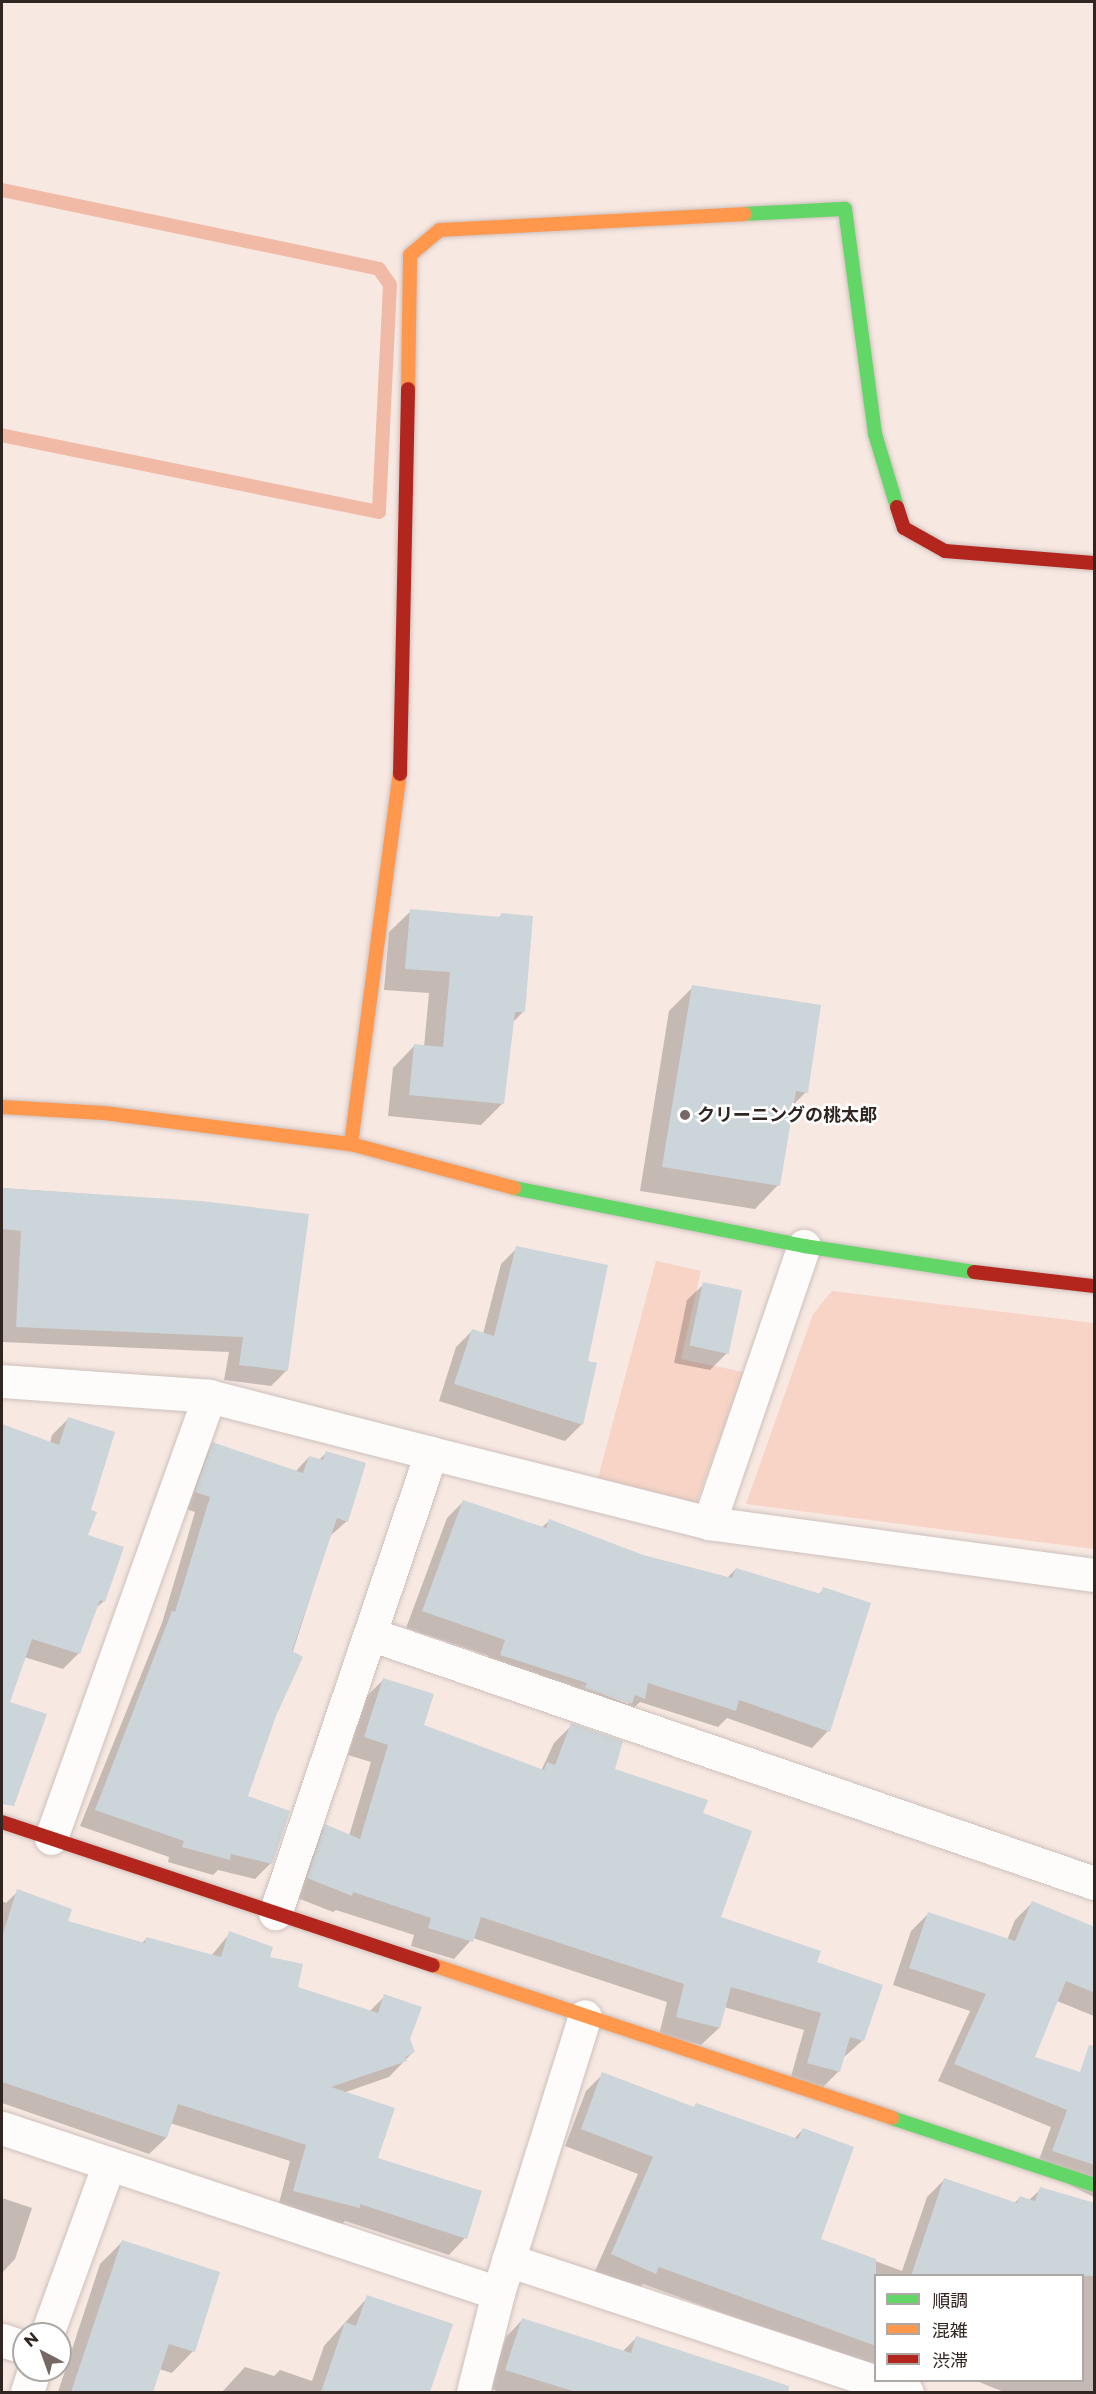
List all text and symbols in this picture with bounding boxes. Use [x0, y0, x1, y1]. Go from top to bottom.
place label: クリーニングの桃太郎 [697, 1104, 877, 1126]
marker: クリーニングの桃太郎 [678, 1108, 692, 1122]
legend [874, 2274, 1084, 2382]
text: 順調 [932, 2290, 968, 2312]
text: 混雑 [932, 2320, 968, 2342]
north arrow [12, 2322, 72, 2382]
text: N [20, 2328, 42, 2351]
text: 渋滞 [932, 2350, 968, 2372]

